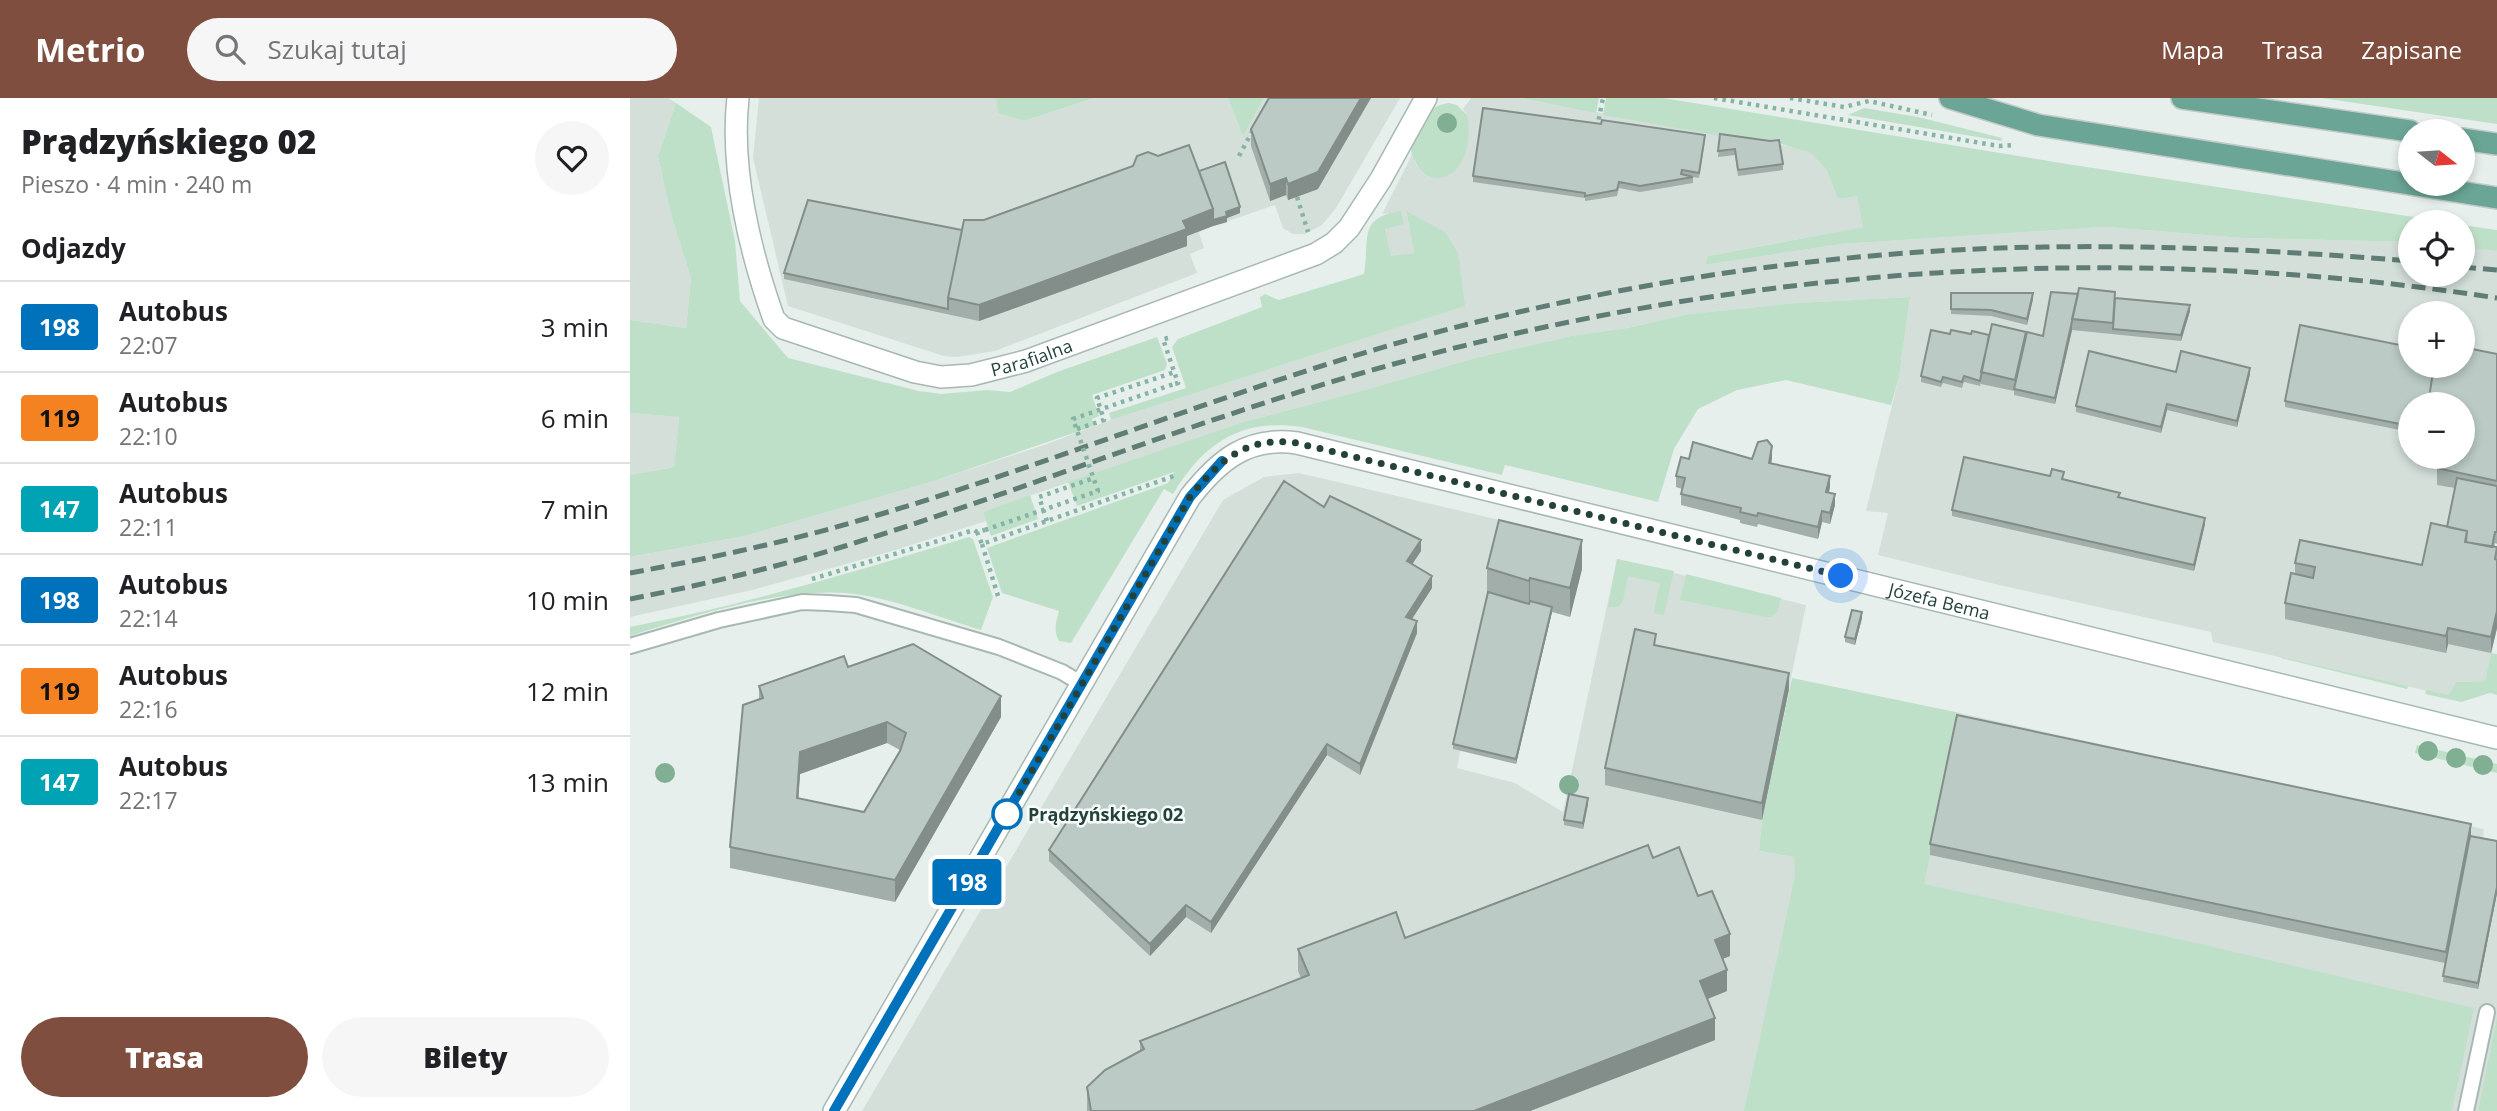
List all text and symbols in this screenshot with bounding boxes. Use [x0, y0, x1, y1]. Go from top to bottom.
search box [187, 18, 677, 81]
text: Metrio [35, 27, 145, 72]
icon: search [211, 30, 249, 68]
text: Szukaj tutaj [267, 31, 407, 67]
text: Mapa [2161, 33, 2224, 66]
text: Trasa [2262, 33, 2323, 66]
text: Zapisane [2361, 33, 2462, 66]
text: Prądzyńskiego 02 [21, 119, 316, 164]
north arrow [2398, 119, 2474, 196]
map controls [2398, 119, 2475, 469]
button: heart [535, 121, 609, 195]
text: Pieszo · 4 min · 240 m [21, 168, 252, 200]
button: locate [2398, 210, 2475, 287]
text: Odjazdy [21, 230, 126, 266]
text: Autobus [119, 293, 228, 329]
button: + [2398, 301, 2475, 378]
text: 3 min [541, 309, 609, 345]
text: 198 [39, 310, 80, 343]
text: 22:07 [119, 329, 178, 361]
street label: Parafialna [988, 333, 1076, 382]
text: Autobus [119, 384, 228, 420]
button: − [2398, 392, 2475, 469]
text: 6 min [541, 400, 609, 436]
text: 119 [39, 401, 80, 434]
text: 22:10 [119, 420, 178, 452]
text: Autobus [119, 475, 228, 511]
text: 7 min [541, 491, 609, 527]
text: 147 [39, 492, 80, 525]
text: 22:11 [119, 511, 178, 543]
your location [1823, 558, 1858, 593]
text: Autobus [119, 566, 228, 602]
street label: Józefa Bema [1884, 576, 1992, 625]
text: 10 min [526, 582, 609, 618]
text: 198 [39, 583, 80, 616]
text: 22:14 [119, 602, 178, 634]
text: Autobus [119, 657, 228, 693]
text: 12 min [526, 673, 609, 709]
text: 119 [39, 674, 80, 707]
text: 22:16 [119, 693, 178, 725]
text: Autobus [119, 748, 228, 784]
text: 13 min [526, 764, 609, 800]
text: 147 [39, 765, 80, 798]
text: 22:17 [119, 784, 178, 816]
marker: Prądzyńskiego 02 [992, 799, 1022, 829]
place label: Prądzyńskiego 02 [1028, 802, 1183, 826]
line badge: 198 [927, 859, 1007, 905]
text: 198 [946, 865, 988, 898]
button: Trasa [21, 1017, 308, 1097]
button: Bilety [322, 1017, 609, 1097]

